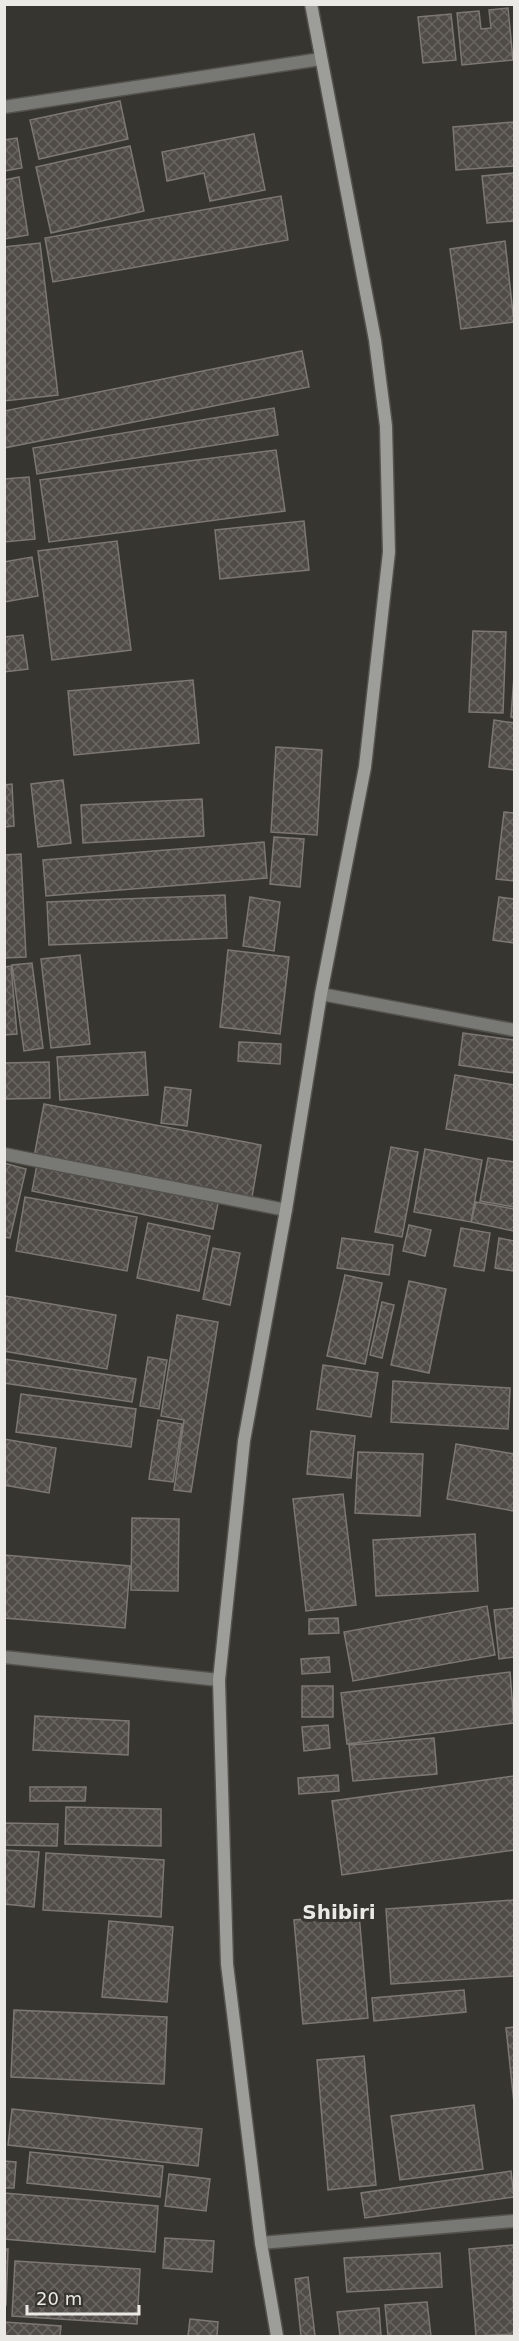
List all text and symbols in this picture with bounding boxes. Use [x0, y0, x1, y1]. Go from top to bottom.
district label: Shibiri [302, 1900, 376, 1924]
scale bar [27, 2278, 140, 2316]
text: 20 m [36, 2288, 82, 2309]

